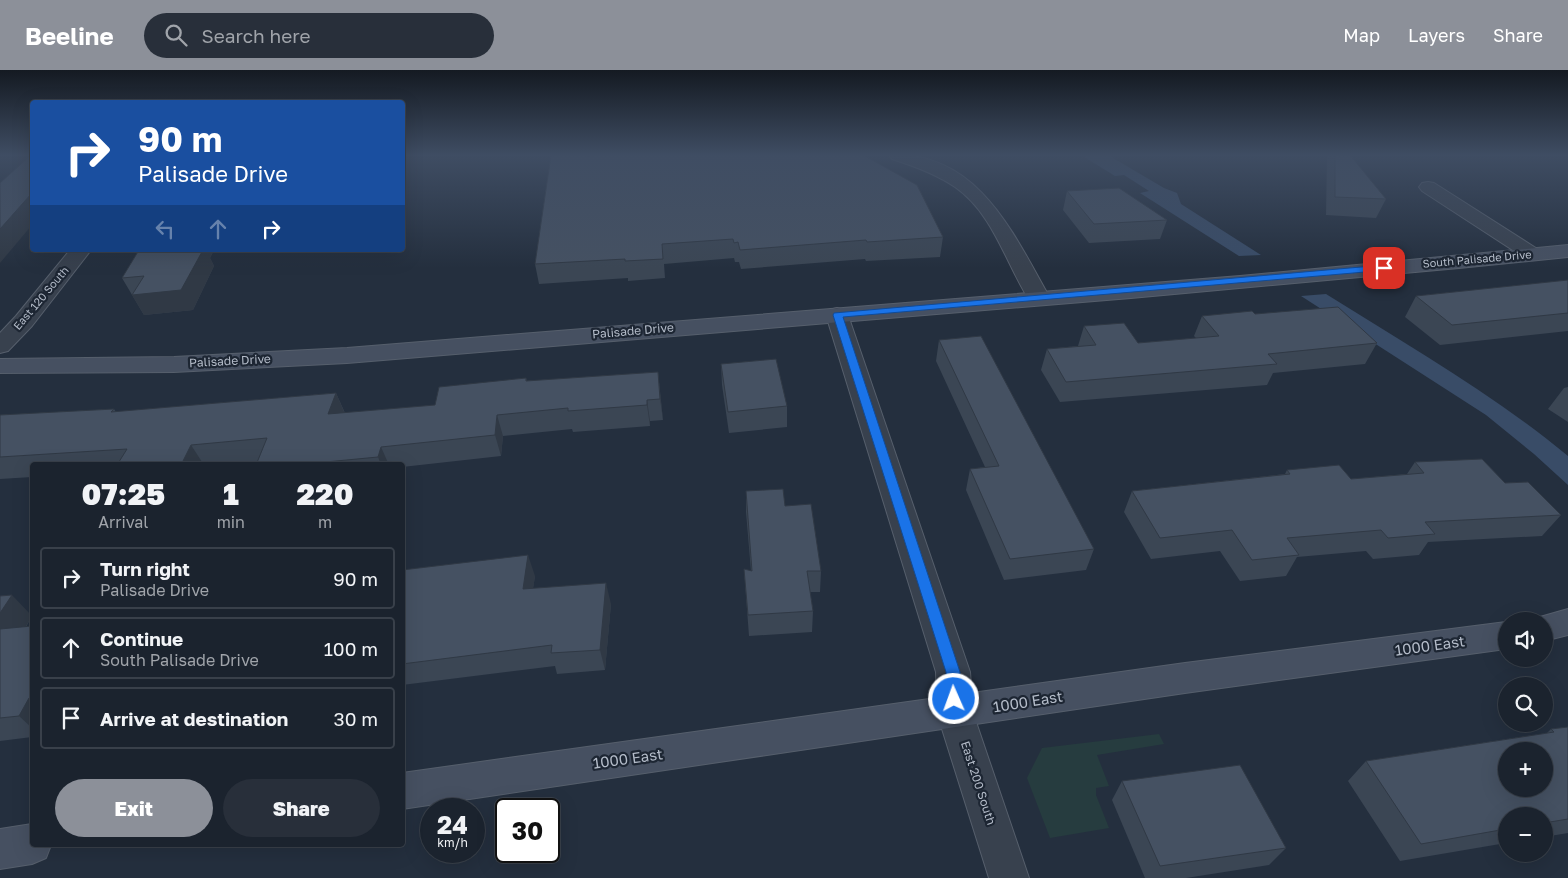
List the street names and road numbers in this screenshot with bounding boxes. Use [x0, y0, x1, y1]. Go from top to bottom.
street label: South Palisade Drive [1422, 247, 1532, 270]
street label: East 120 South [10, 263, 71, 332]
street label: Palisade Drive [592, 319, 674, 342]
street label: Palisade Drive [189, 351, 271, 370]
street label: 1000 East [1394, 631, 1466, 659]
street label: 1000 East [992, 687, 1064, 715]
street label: East 200 South [958, 739, 999, 827]
street label: 1000 East [592, 744, 664, 772]

